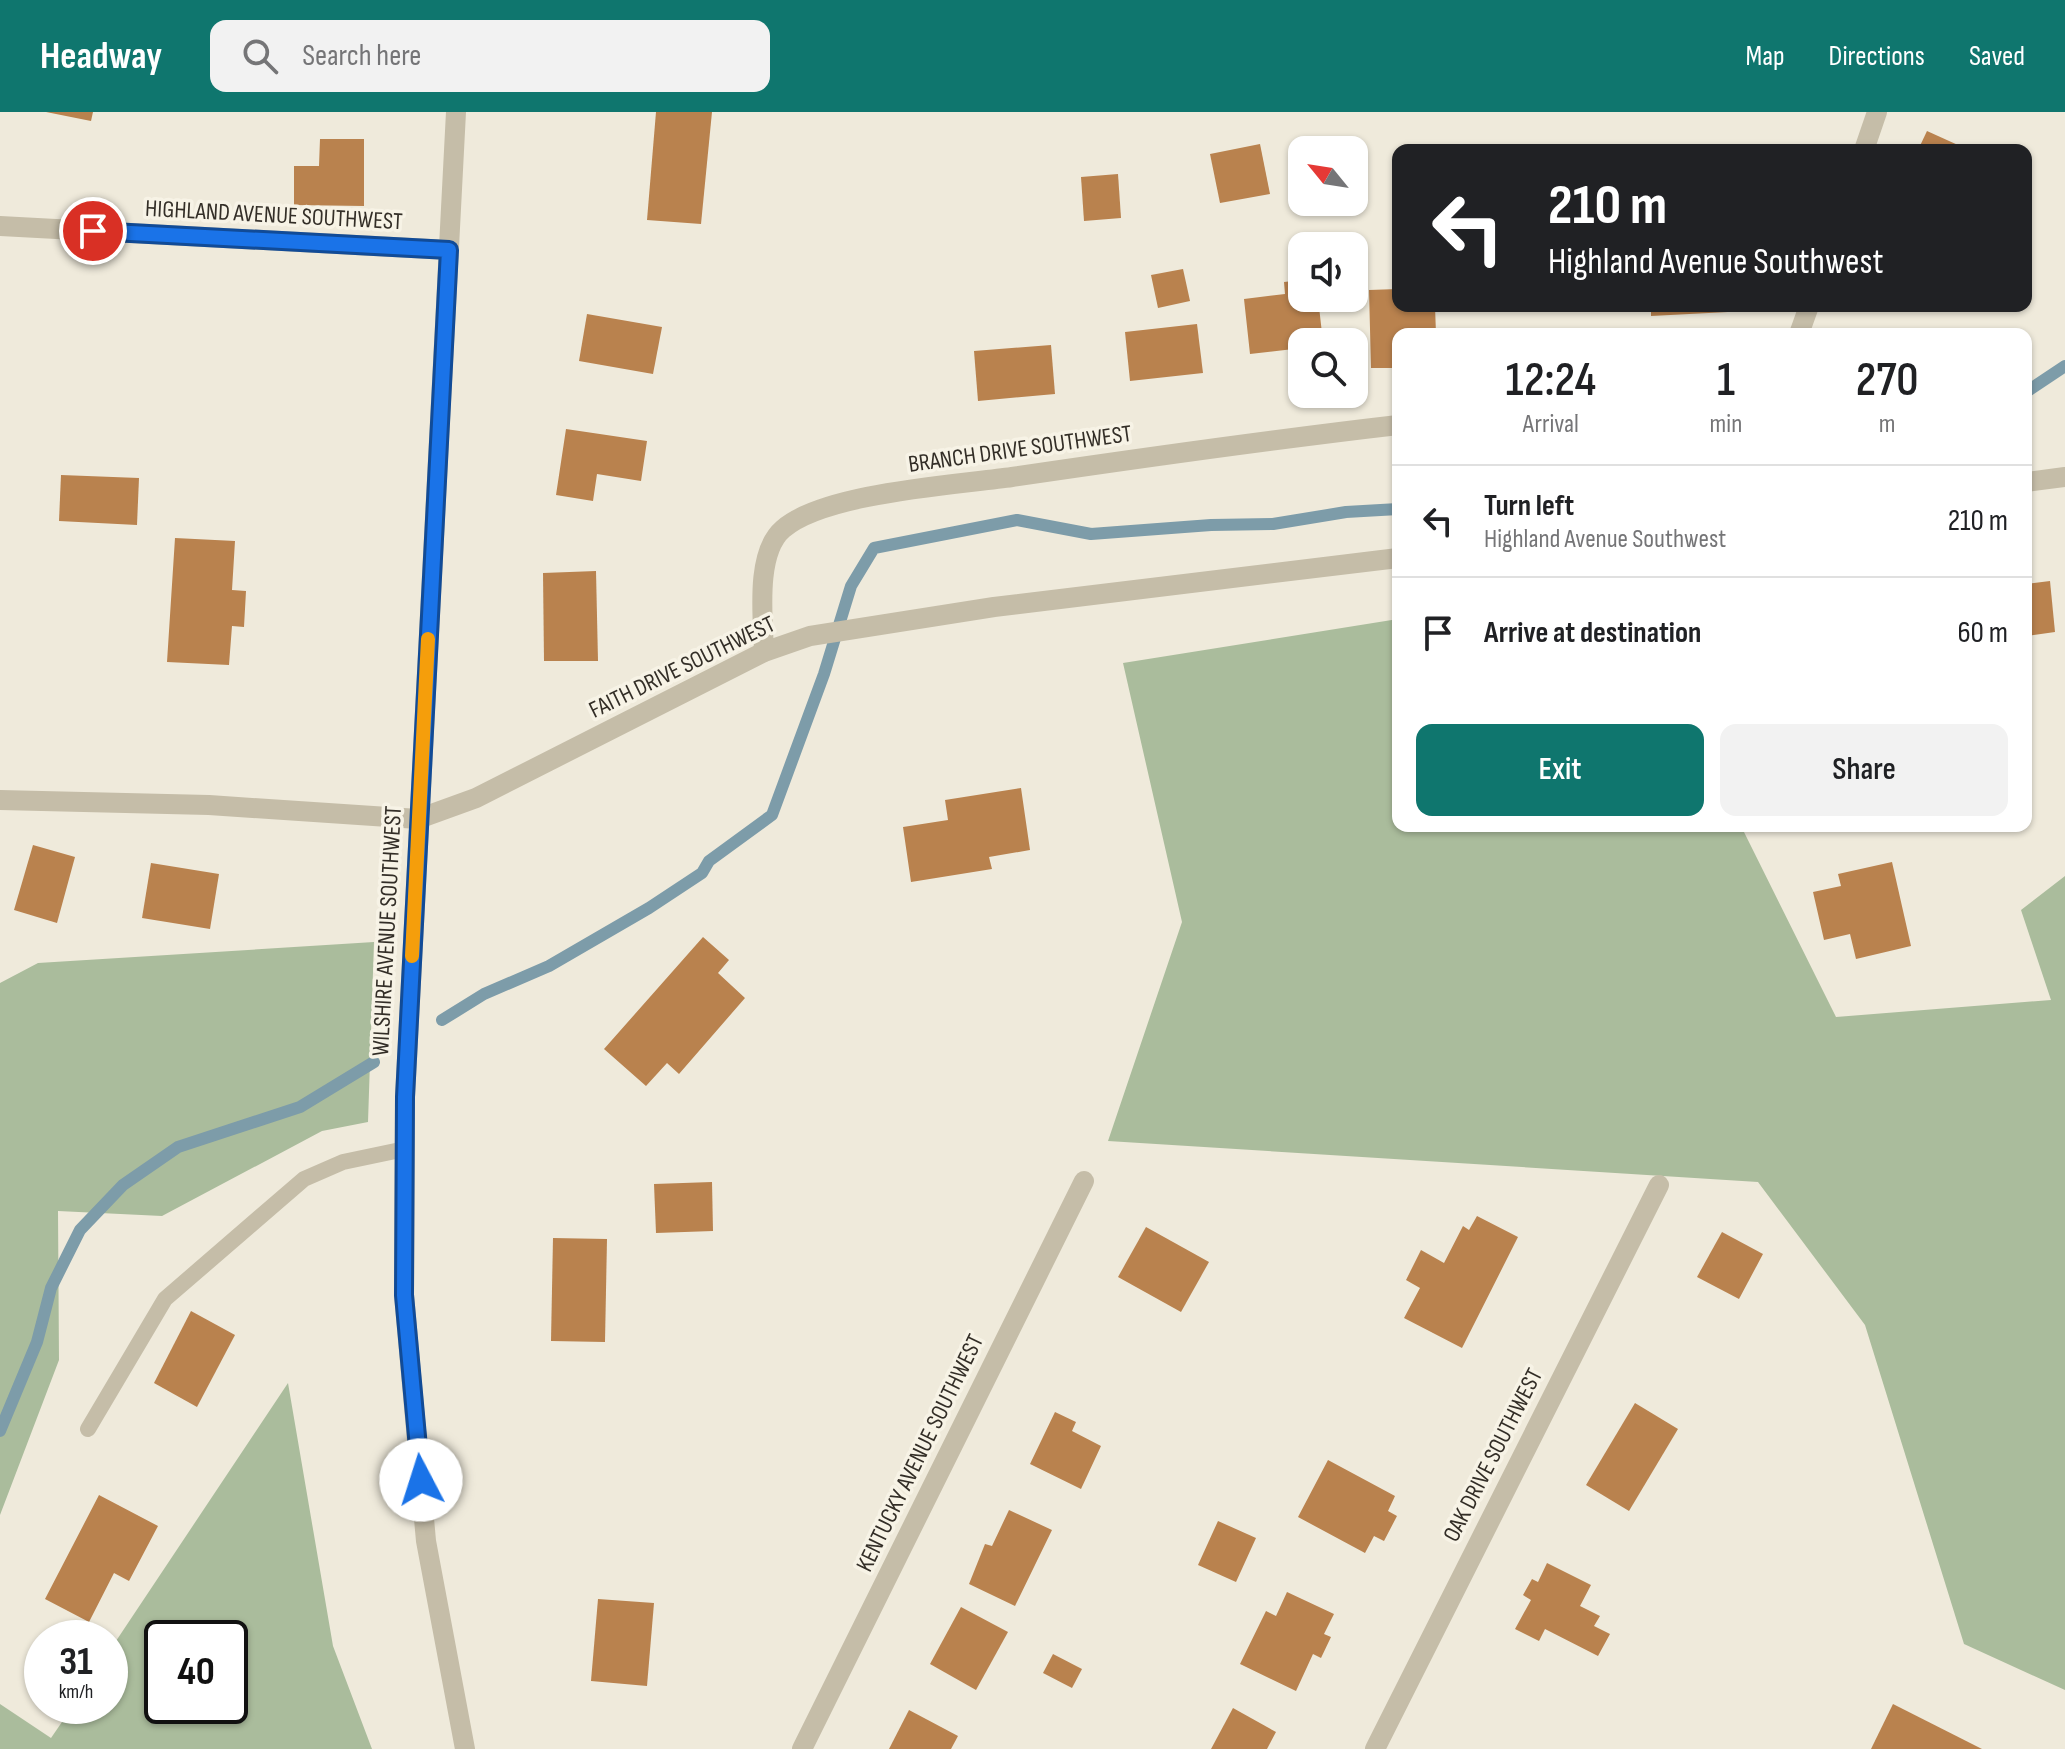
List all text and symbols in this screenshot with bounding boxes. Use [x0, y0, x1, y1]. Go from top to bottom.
search box [210, 20, 770, 92]
text: Headway [40, 34, 162, 79]
icon: search [238, 34, 282, 78]
text: Search here [302, 38, 421, 74]
text: Map [1746, 40, 1785, 73]
text: Directions [1829, 40, 1925, 73]
text: Saved [1969, 40, 2025, 73]
north arrow [1288, 136, 1368, 216]
map controls [1288, 136, 1368, 408]
text: 210 m [1548, 173, 1667, 240]
icon: left [1416, 176, 1520, 280]
street label: HIGHLAND AVENUE SOUTHWEST [144, 194, 404, 236]
pin [59, 197, 127, 265]
icon: arrive [71, 209, 115, 253]
button: sound [1288, 232, 1368, 312]
text: Highland Avenue Southwest [1548, 241, 1883, 284]
button: search [1288, 328, 1368, 408]
text: 12:24 [1505, 352, 1596, 409]
text: 1 [1717, 352, 1735, 409]
text: 270 [1856, 352, 1919, 409]
text: Arrival [1523, 409, 1579, 440]
text: min [1710, 409, 1742, 440]
text: m [1879, 409, 1895, 440]
street label: BRANCH DRIVE SOUTHWEST [906, 419, 1134, 479]
text: Turn left [1484, 488, 1574, 524]
icon: left [1416, 499, 1460, 543]
text: 210 m [1948, 503, 2008, 539]
text: Highland Avenue Southwest [1484, 524, 1726, 555]
street label: FAITH DRIVE SOUTHWEST [584, 609, 780, 725]
icon: arrive [1416, 611, 1460, 655]
text: Arrive at destination [1484, 615, 1701, 651]
text: 60 m [1957, 615, 2008, 651]
button: Exit [1416, 724, 1704, 816]
button: Share [1720, 724, 2008, 816]
street label: WILSHIRE AVENUE SOUTHWEST [366, 805, 408, 1057]
street label: KENTUCKY AVENUE SOUTHWEST [850, 1329, 990, 1576]
street label: OAK DRIVE SOUTHWEST [1437, 1363, 1549, 1546]
position arrow [379, 1438, 463, 1522]
speed limit sign: 40 [144, 1620, 248, 1724]
text: 31 [59, 1638, 93, 1686]
text: km/h [59, 1680, 93, 1704]

